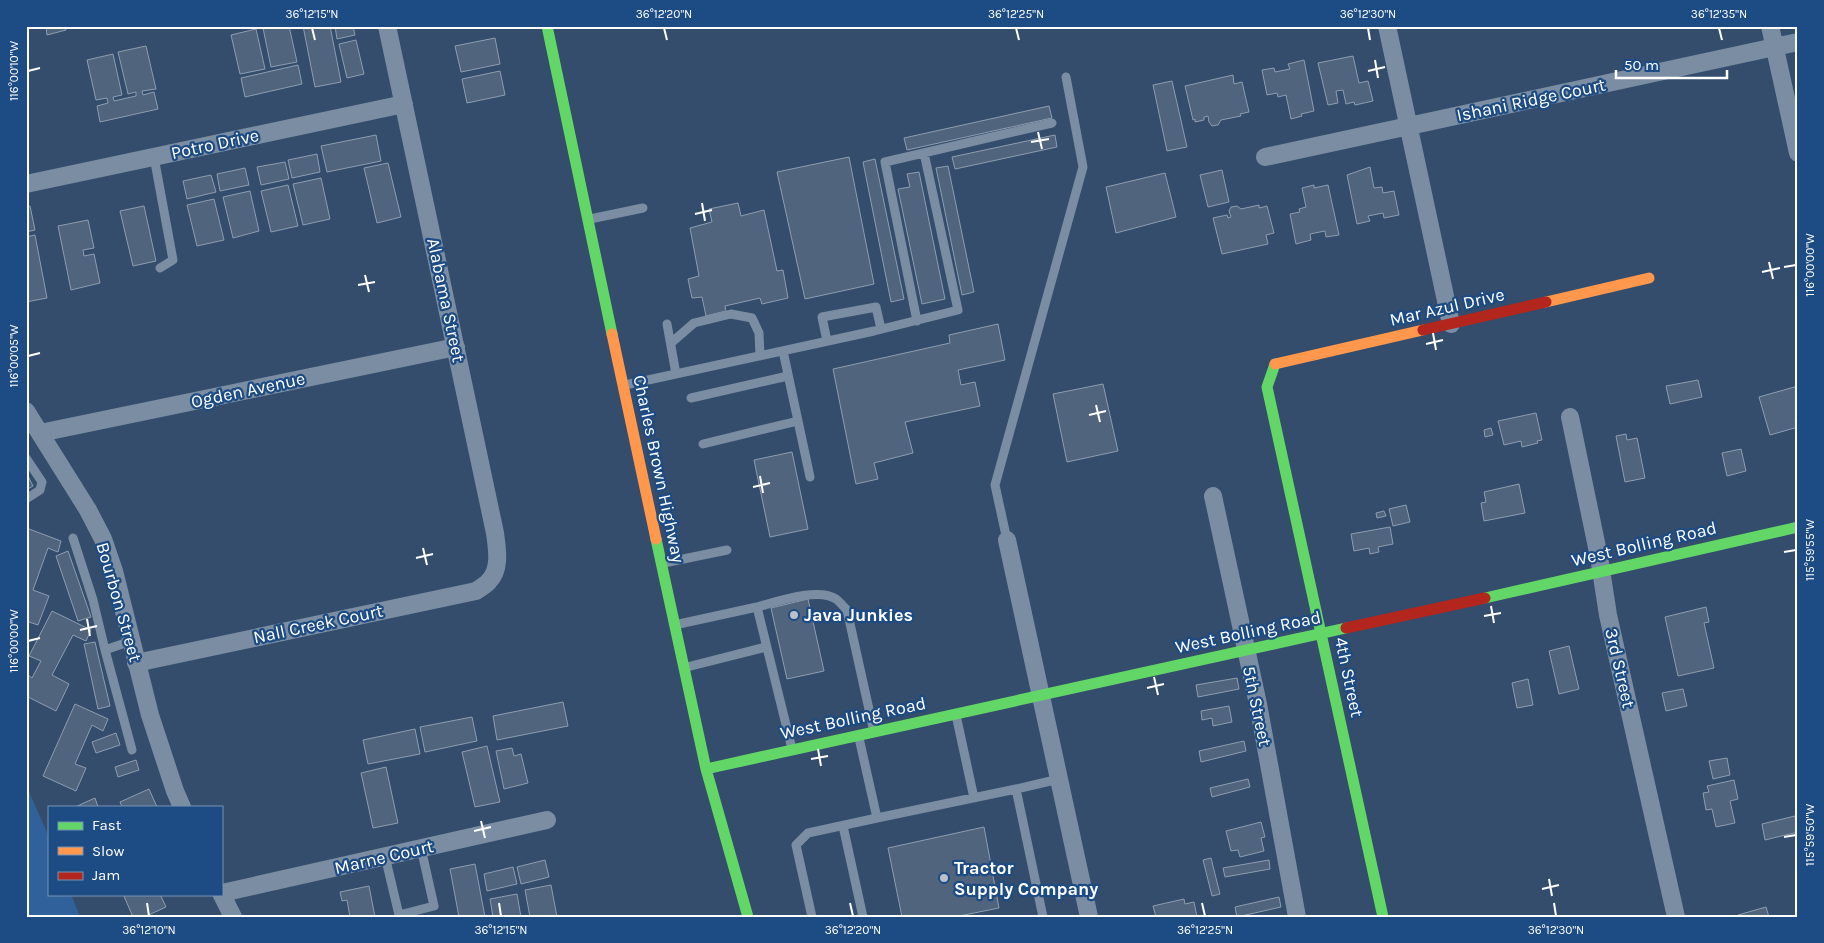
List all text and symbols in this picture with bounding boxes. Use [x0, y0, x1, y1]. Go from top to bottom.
text: 36°12'15"N [285, 7, 339, 21]
text: 36°12'20"N [636, 7, 692, 21]
text: 36°12'25"N [988, 7, 1044, 21]
text: 36°12'30"N [1340, 7, 1396, 21]
text: 36°12'35"N [1691, 7, 1747, 21]
text: 116°00'10"W [7, 41, 21, 101]
scale bar [1616, 48, 1728, 80]
text: 50 m [1624, 56, 1659, 74]
street label: Ishani Ridge Court [1455, 73, 1608, 127]
street label: Potro Drive [169, 124, 261, 164]
text: 116°00'00"W [1803, 233, 1817, 297]
street label: Alabama Street [422, 236, 470, 364]
street label: Mar Azul Drive [1387, 283, 1507, 331]
text: 116°00'05"W [7, 324, 21, 388]
street label: Ogden Avenue [189, 367, 307, 413]
street label: Charles Brown Highway [628, 373, 690, 566]
street label: West Bolling Road [1569, 517, 1719, 571]
text: 115°59'55"W [1803, 519, 1817, 581]
street label: Bourbon Street [91, 540, 147, 665]
street label: Nall Creek Court [251, 599, 385, 648]
place label: Java Junkies [804, 604, 913, 626]
street label: West Bolling Road [1173, 606, 1323, 658]
text: 116°00'00"W [7, 609, 21, 673]
marker: Java Junkies [788, 609, 800, 621]
street label: 3rd Street [1600, 626, 1640, 710]
street label: 4th Street [1330, 635, 1368, 719]
street label: 5th Street [1238, 664, 1276, 748]
street label: West Bolling Road [778, 692, 928, 744]
text: 115°59'50"W [1803, 804, 1817, 866]
legend [48, 806, 222, 896]
text: Fast [92, 816, 122, 834]
street label: Marne Court [332, 835, 436, 879]
text: Slow [92, 842, 124, 860]
place label: Tractor Supply Company [954, 857, 1098, 900]
text: Jam [92, 866, 120, 884]
marker: Tractor Supply Company [938, 872, 950, 884]
text: 36°12'10"N [122, 923, 176, 937]
text: 36°12'15"N [474, 923, 528, 937]
text: 36°12'20"N [825, 923, 881, 937]
text: 36°12'25"N [1177, 923, 1233, 937]
text: 36°12'30"N [1528, 923, 1584, 937]

